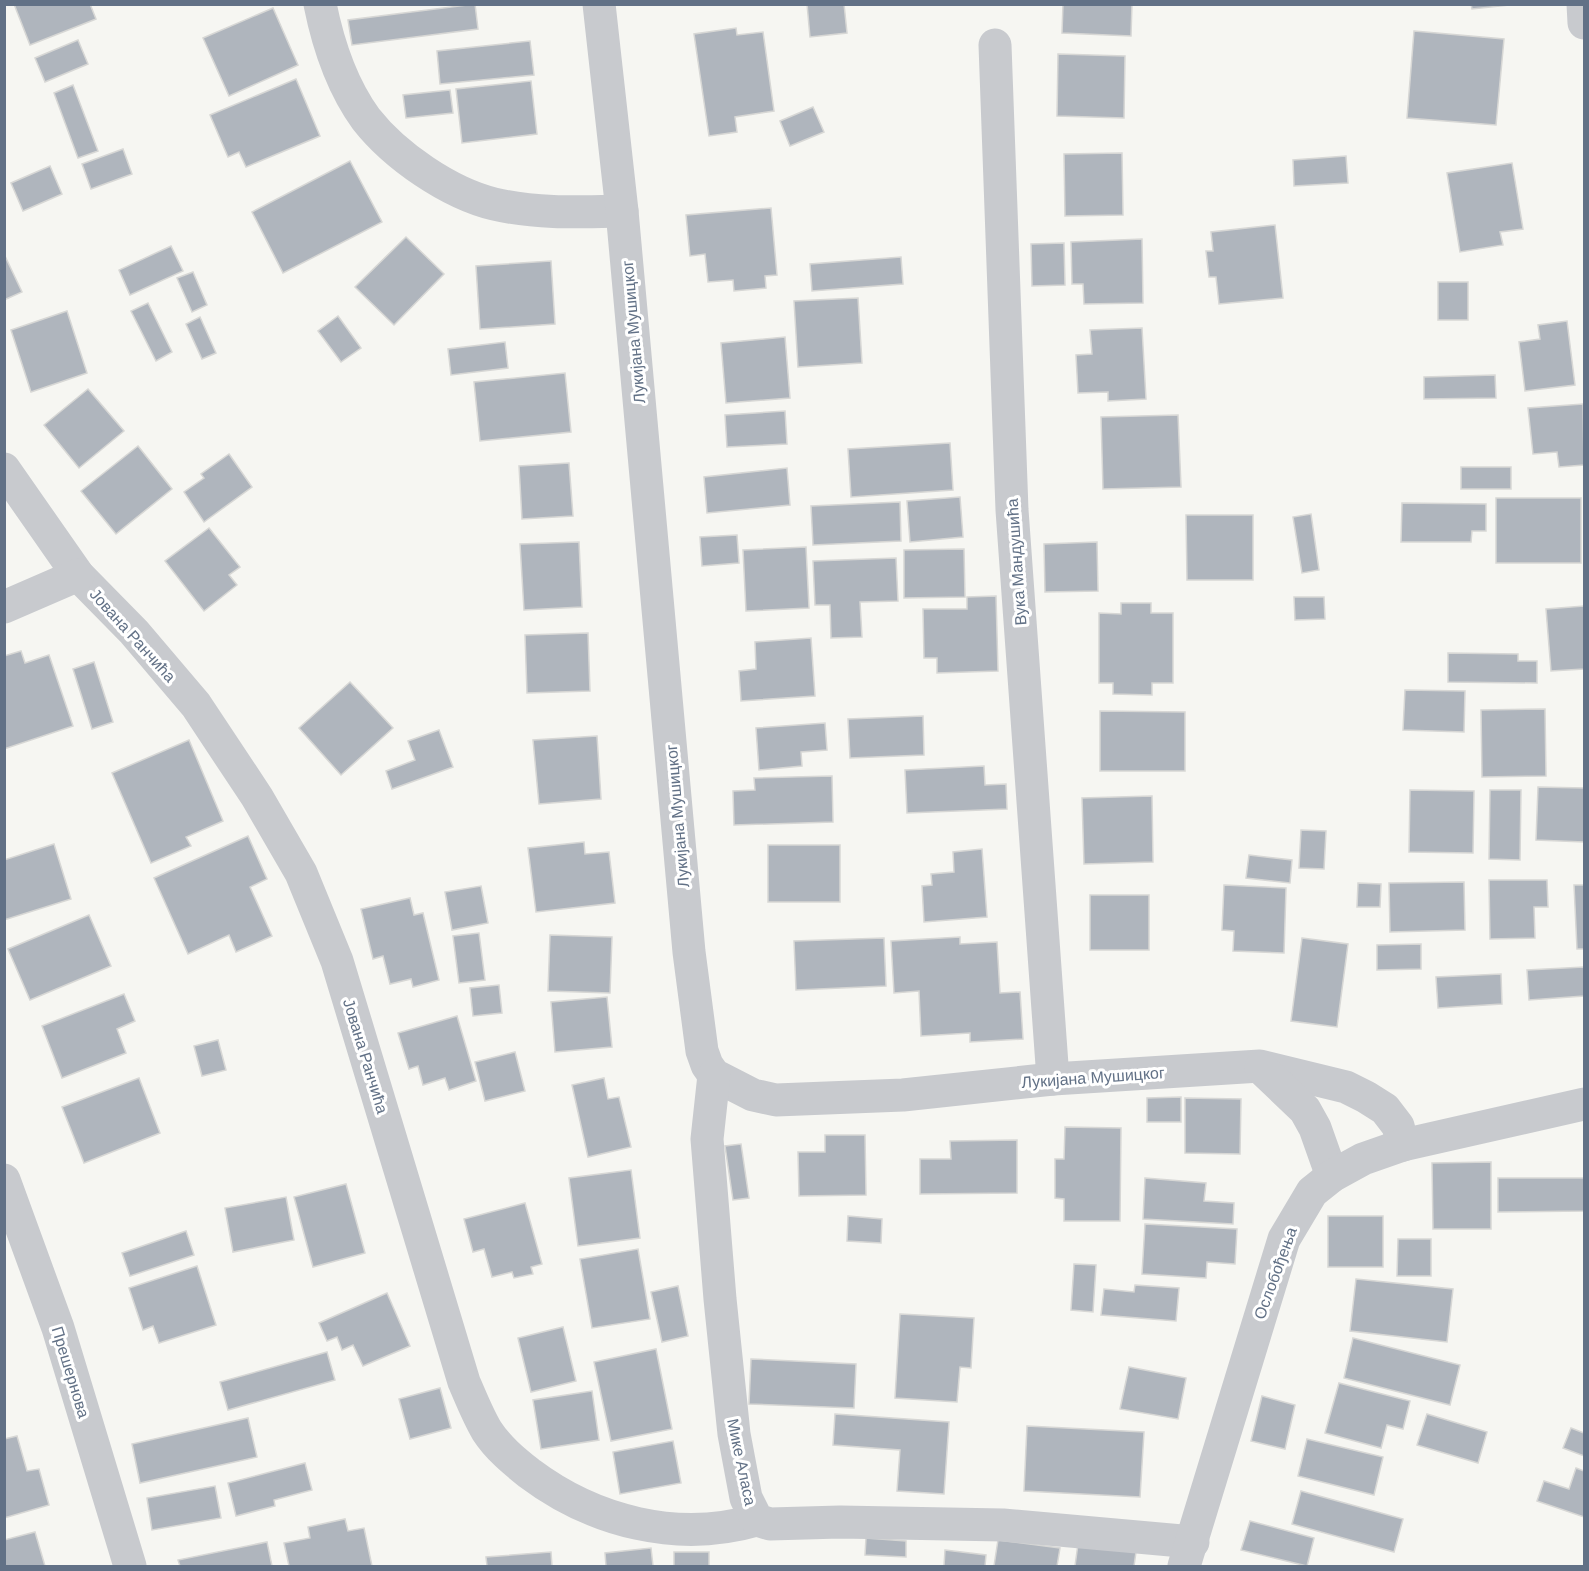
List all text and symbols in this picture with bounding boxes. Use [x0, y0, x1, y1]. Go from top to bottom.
street label: Лукијана Мушицког [619, 260, 648, 404]
street label: Вука Мандушића [1004, 498, 1029, 626]
street label: Јована Ранчића [86, 585, 179, 685]
street label: Лукијана Мушицког [663, 744, 692, 888]
street label: Јована Ранчића [340, 997, 391, 1116]
street label: Лукијана Мушицког [1021, 1064, 1165, 1091]
street label: Ослобођења [1251, 1225, 1300, 1321]
street label: Прешернова [49, 1324, 93, 1420]
street label: Мике Аласа [724, 1417, 759, 1507]

